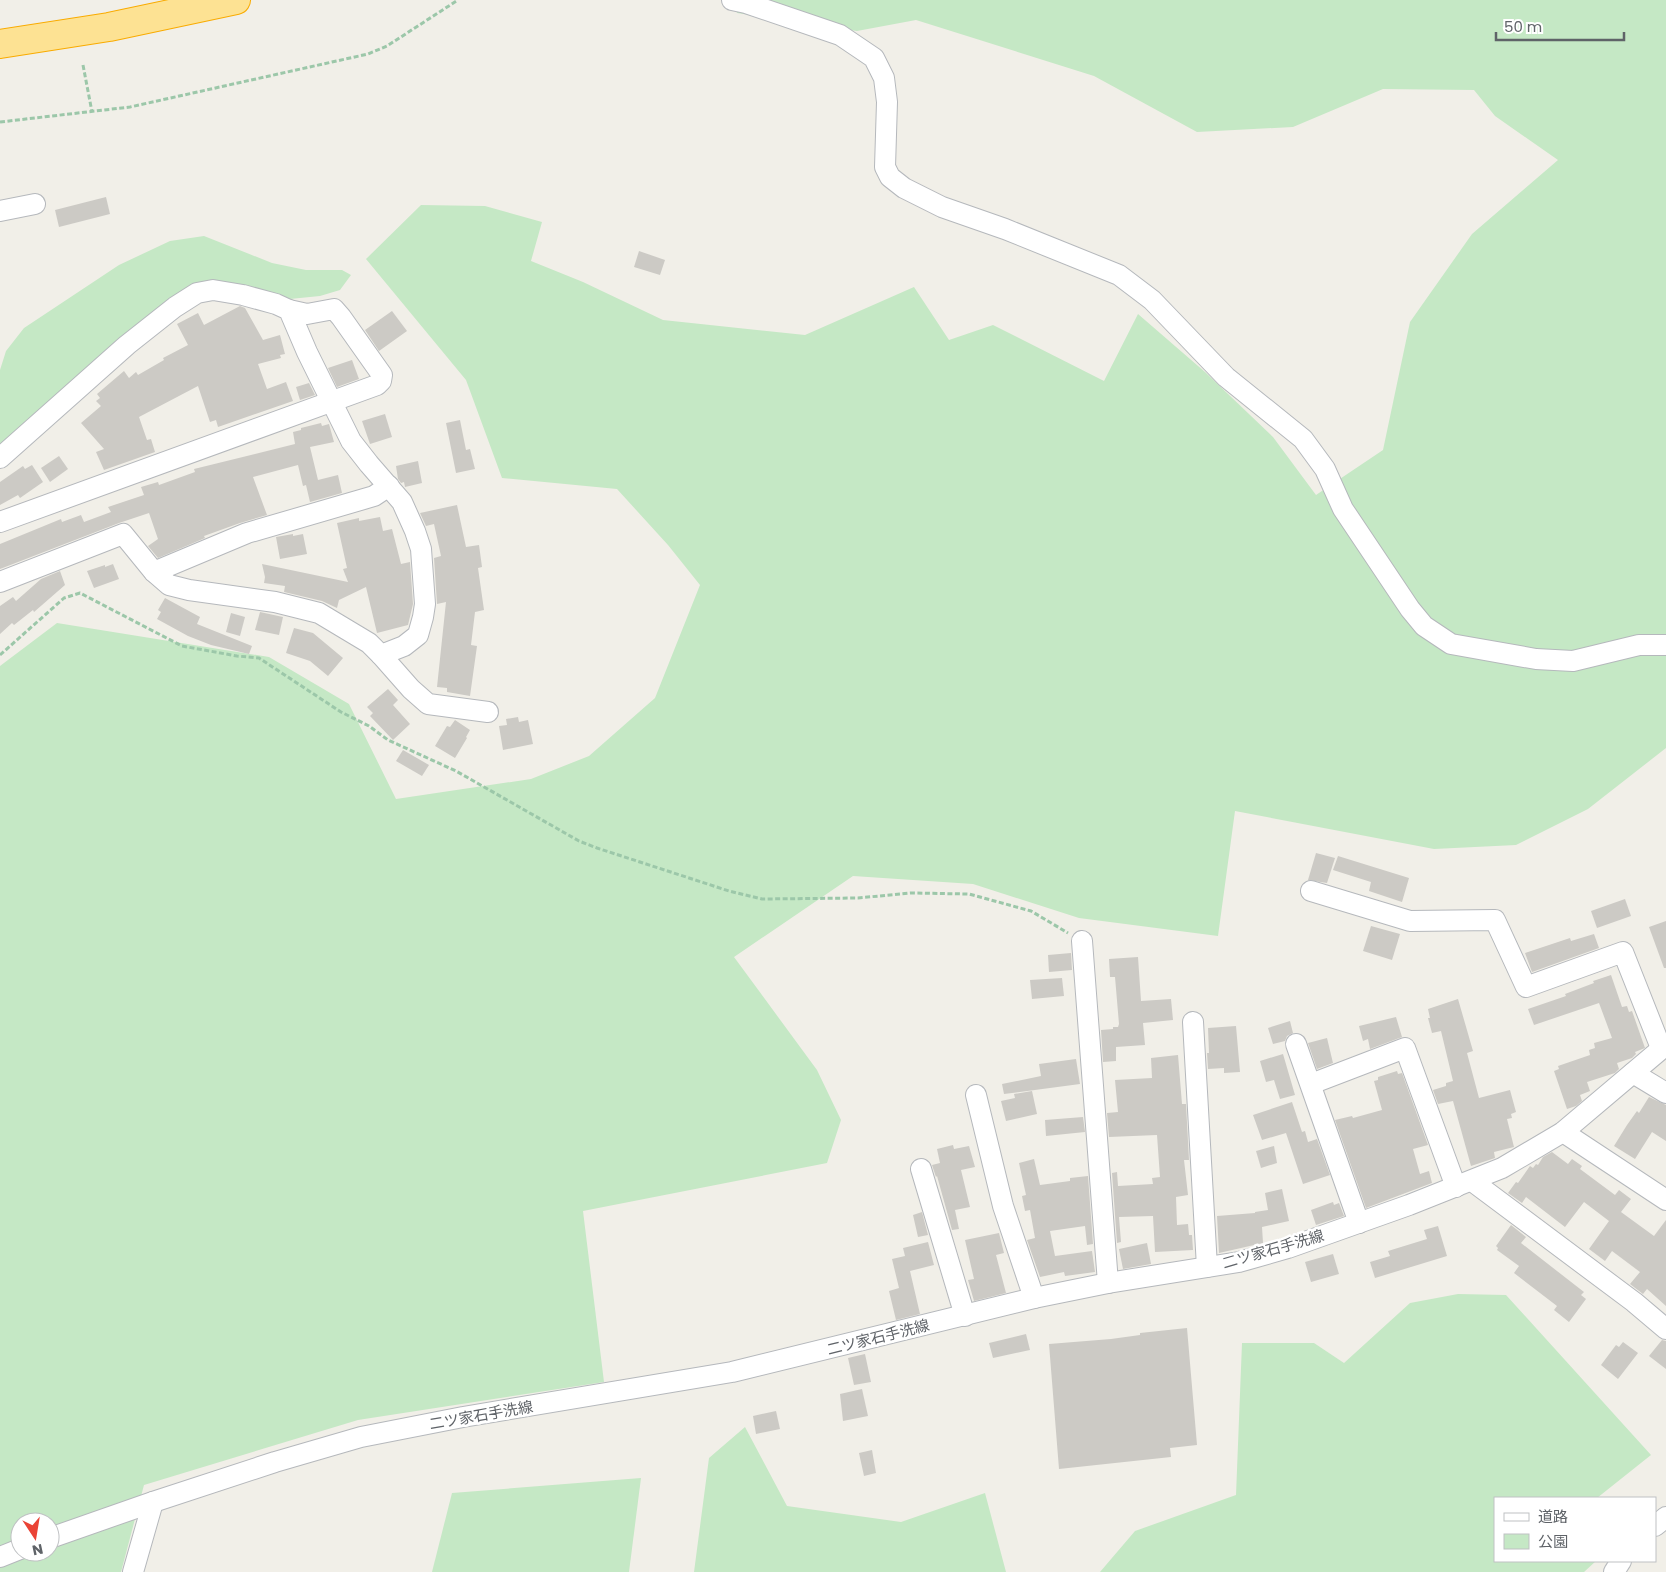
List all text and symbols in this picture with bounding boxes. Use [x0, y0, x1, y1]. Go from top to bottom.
scale bar [1496, 10, 1624, 42]
text: 50 m [1504, 16, 1542, 37]
street label: 二ツ家石手洗線 [1220, 1224, 1326, 1274]
street label: 二ツ家石手洗線 [825, 1314, 931, 1360]
street label: 二ツ家石手洗線 [427, 1396, 535, 1434]
legend [1494, 1497, 1656, 1562]
text: 道路 [1538, 1506, 1568, 1527]
north arrow [10, 1512, 60, 1562]
text: 公園 [1538, 1531, 1568, 1552]
text: N [30, 1539, 45, 1561]

